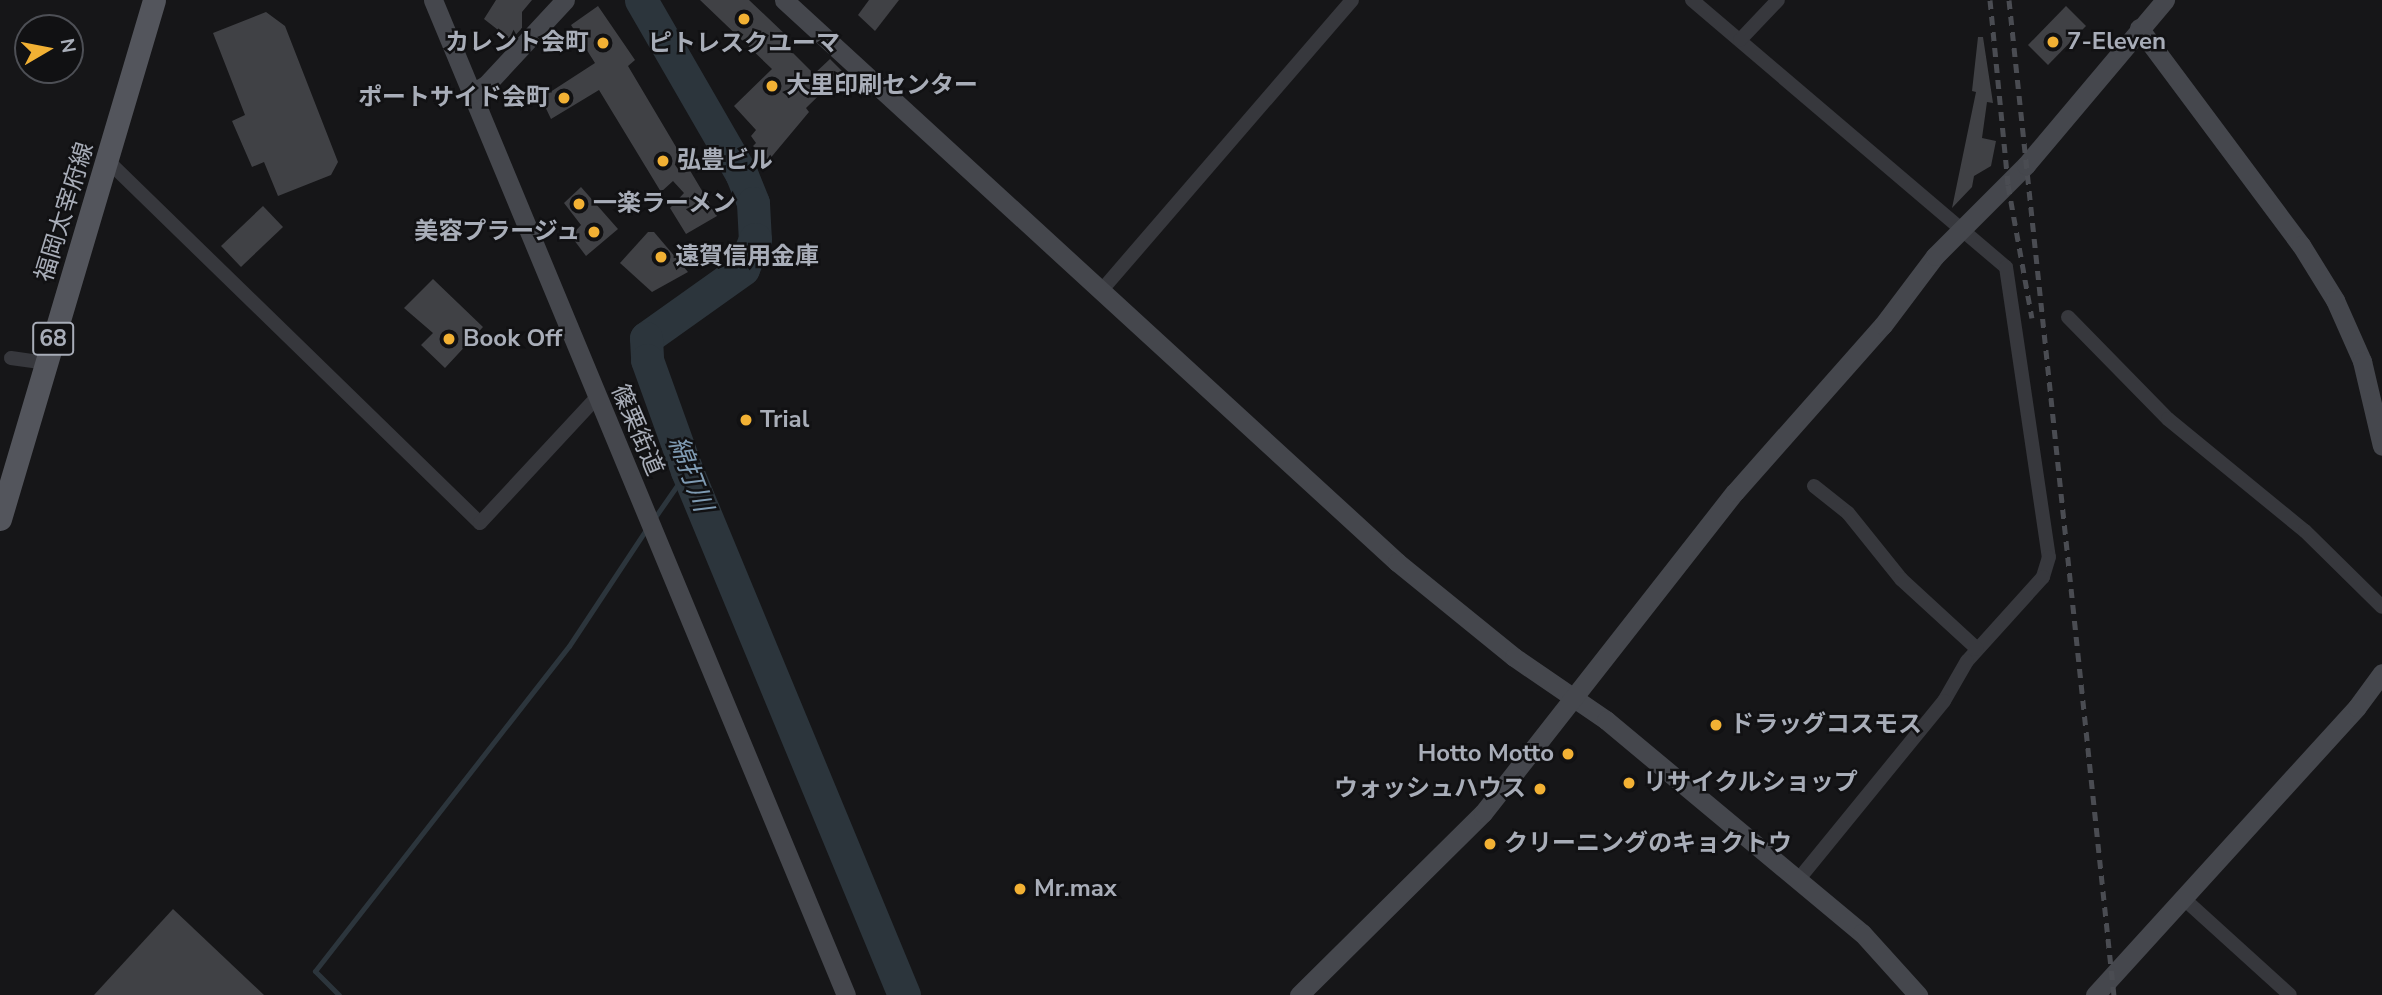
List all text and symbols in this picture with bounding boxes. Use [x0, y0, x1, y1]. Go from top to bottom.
marker: ピトレスクユーマ [736, 11, 752, 27]
north arrow [14, 14, 84, 84]
place label: 7-Eleven [2067, 28, 2166, 56]
place label: カレント会町 [445, 29, 589, 57]
place label: ピトレスクユーマ [648, 30, 840, 58]
marker: 7-Eleven [2045, 34, 2061, 50]
marker: カレント会町 [595, 35, 611, 51]
text: N [54, 36, 82, 55]
place label: 大里印刷センター [786, 72, 978, 100]
marker: 大里印刷センター [764, 78, 780, 94]
place label: ポートサイド会町 [358, 84, 550, 112]
marker: ポートサイド会町 [556, 90, 572, 106]
street label: 福岡太宰府線 [30, 139, 100, 285]
place label: 弘豊ビル [677, 147, 773, 175]
marker: 弘豊ビル [655, 153, 671, 169]
place label: 一楽ラーメン [593, 190, 737, 218]
marker: 一楽ラーメン [571, 196, 587, 212]
place label: 美容プラージュ [412, 218, 580, 246]
marker: 美容プラージュ [586, 224, 602, 240]
place label: 遠賀信用金庫 [675, 243, 819, 271]
marker: 遠賀信用金庫 [653, 249, 669, 265]
road number: 68 [32, 320, 74, 358]
place label: Book Off [463, 325, 562, 353]
marker: Book Off [441, 331, 457, 347]
street label: 篠栗街道 [605, 380, 669, 480]
place label: Trial [760, 406, 809, 434]
marker: Trial [738, 412, 754, 428]
water label: 綿打川 [661, 432, 719, 516]
place label: ドラッグコスモス [1730, 711, 1922, 739]
marker: ドラッグコスモス [1708, 717, 1724, 733]
place label: Hotto Motto [1418, 740, 1554, 768]
marker: Hotto Motto [1560, 746, 1576, 762]
place label: リサイクルショップ [1643, 769, 1859, 797]
place label: ウォッシュハウス [1334, 775, 1526, 803]
marker: リサイクルショップ [1621, 775, 1637, 791]
marker: ウォッシュハウス [1532, 781, 1548, 797]
place label: クリーニングのキョクトウ [1504, 830, 1792, 858]
marker: クリーニングのキョクトウ [1482, 836, 1498, 852]
place label: Mr.max [1034, 875, 1117, 903]
marker: Mr.max [1012, 881, 1028, 897]

